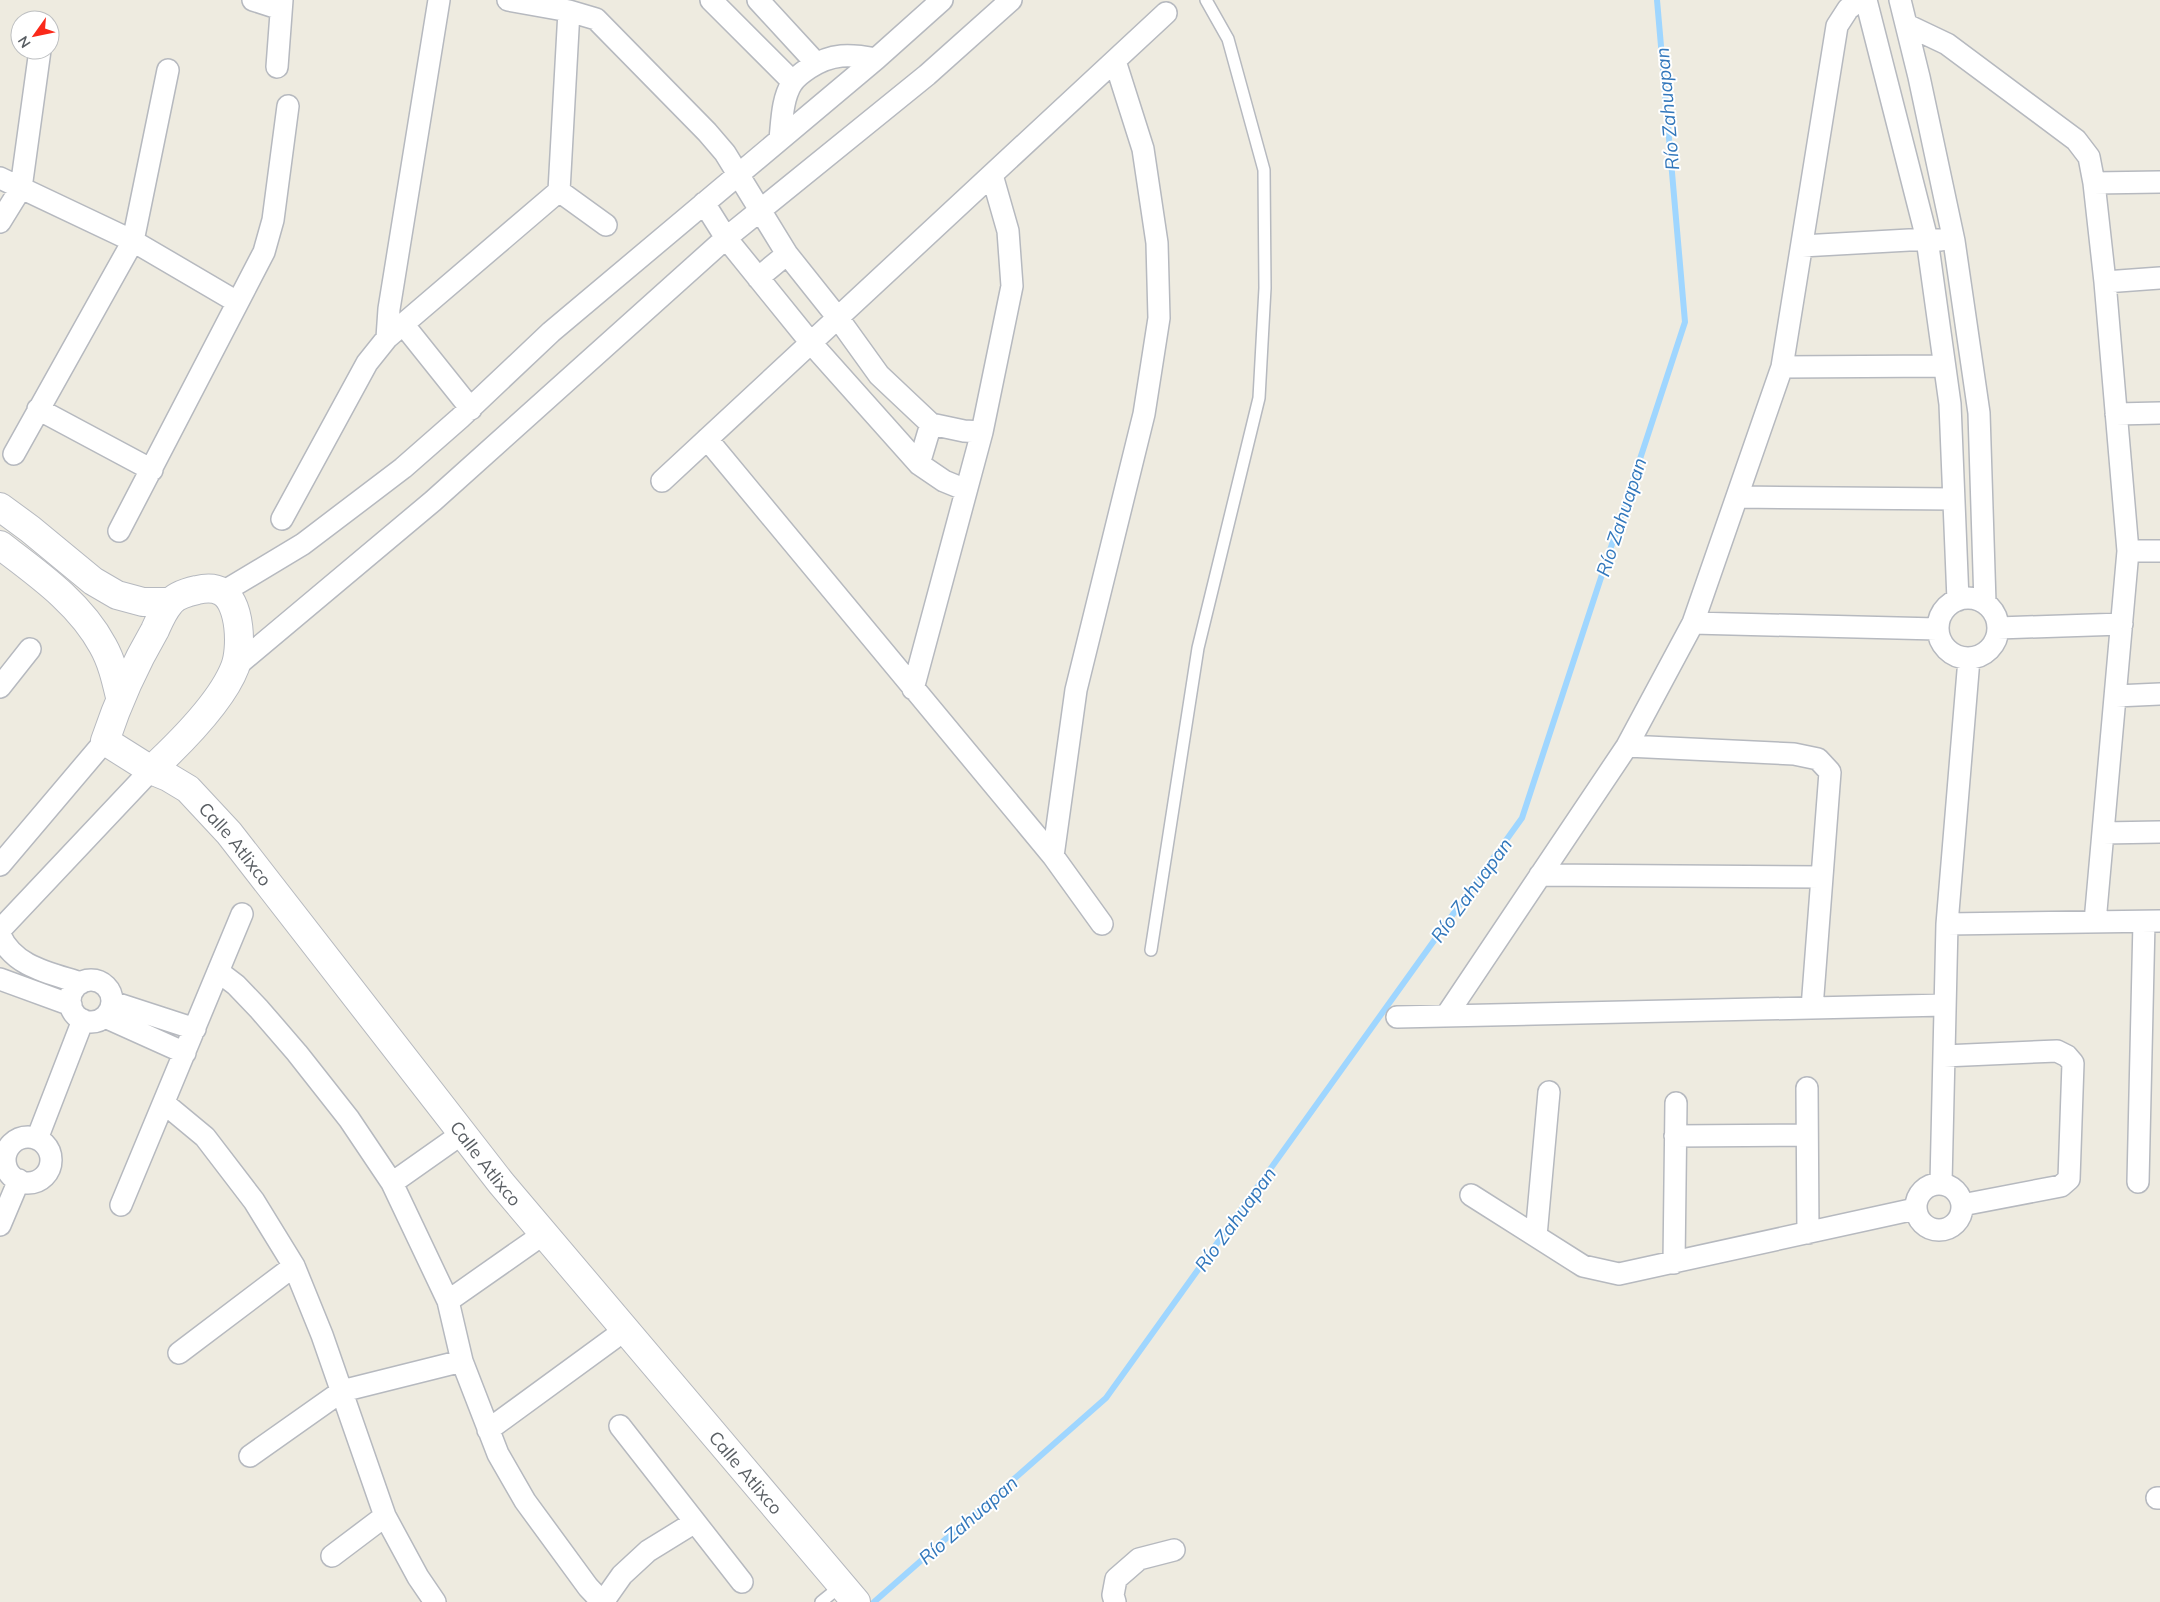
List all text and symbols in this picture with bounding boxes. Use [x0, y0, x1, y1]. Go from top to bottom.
north arrow [10, 10, 60, 60]
text: N [14, 33, 35, 51]
water label: Río Zahuapan [1650, 46, 1684, 172]
water label: Río Zahuapan [1591, 455, 1651, 579]
street label: Calle Atlixco [194, 797, 277, 890]
water label: Río Zahuapan [1425, 833, 1517, 947]
street label: Calle Atlixco [445, 1116, 527, 1211]
water label: Río Zahuapan [1189, 1162, 1281, 1276]
street label: Calle Atlixco [704, 1426, 788, 1519]
water label: Río Zahuapan [914, 1470, 1022, 1570]

